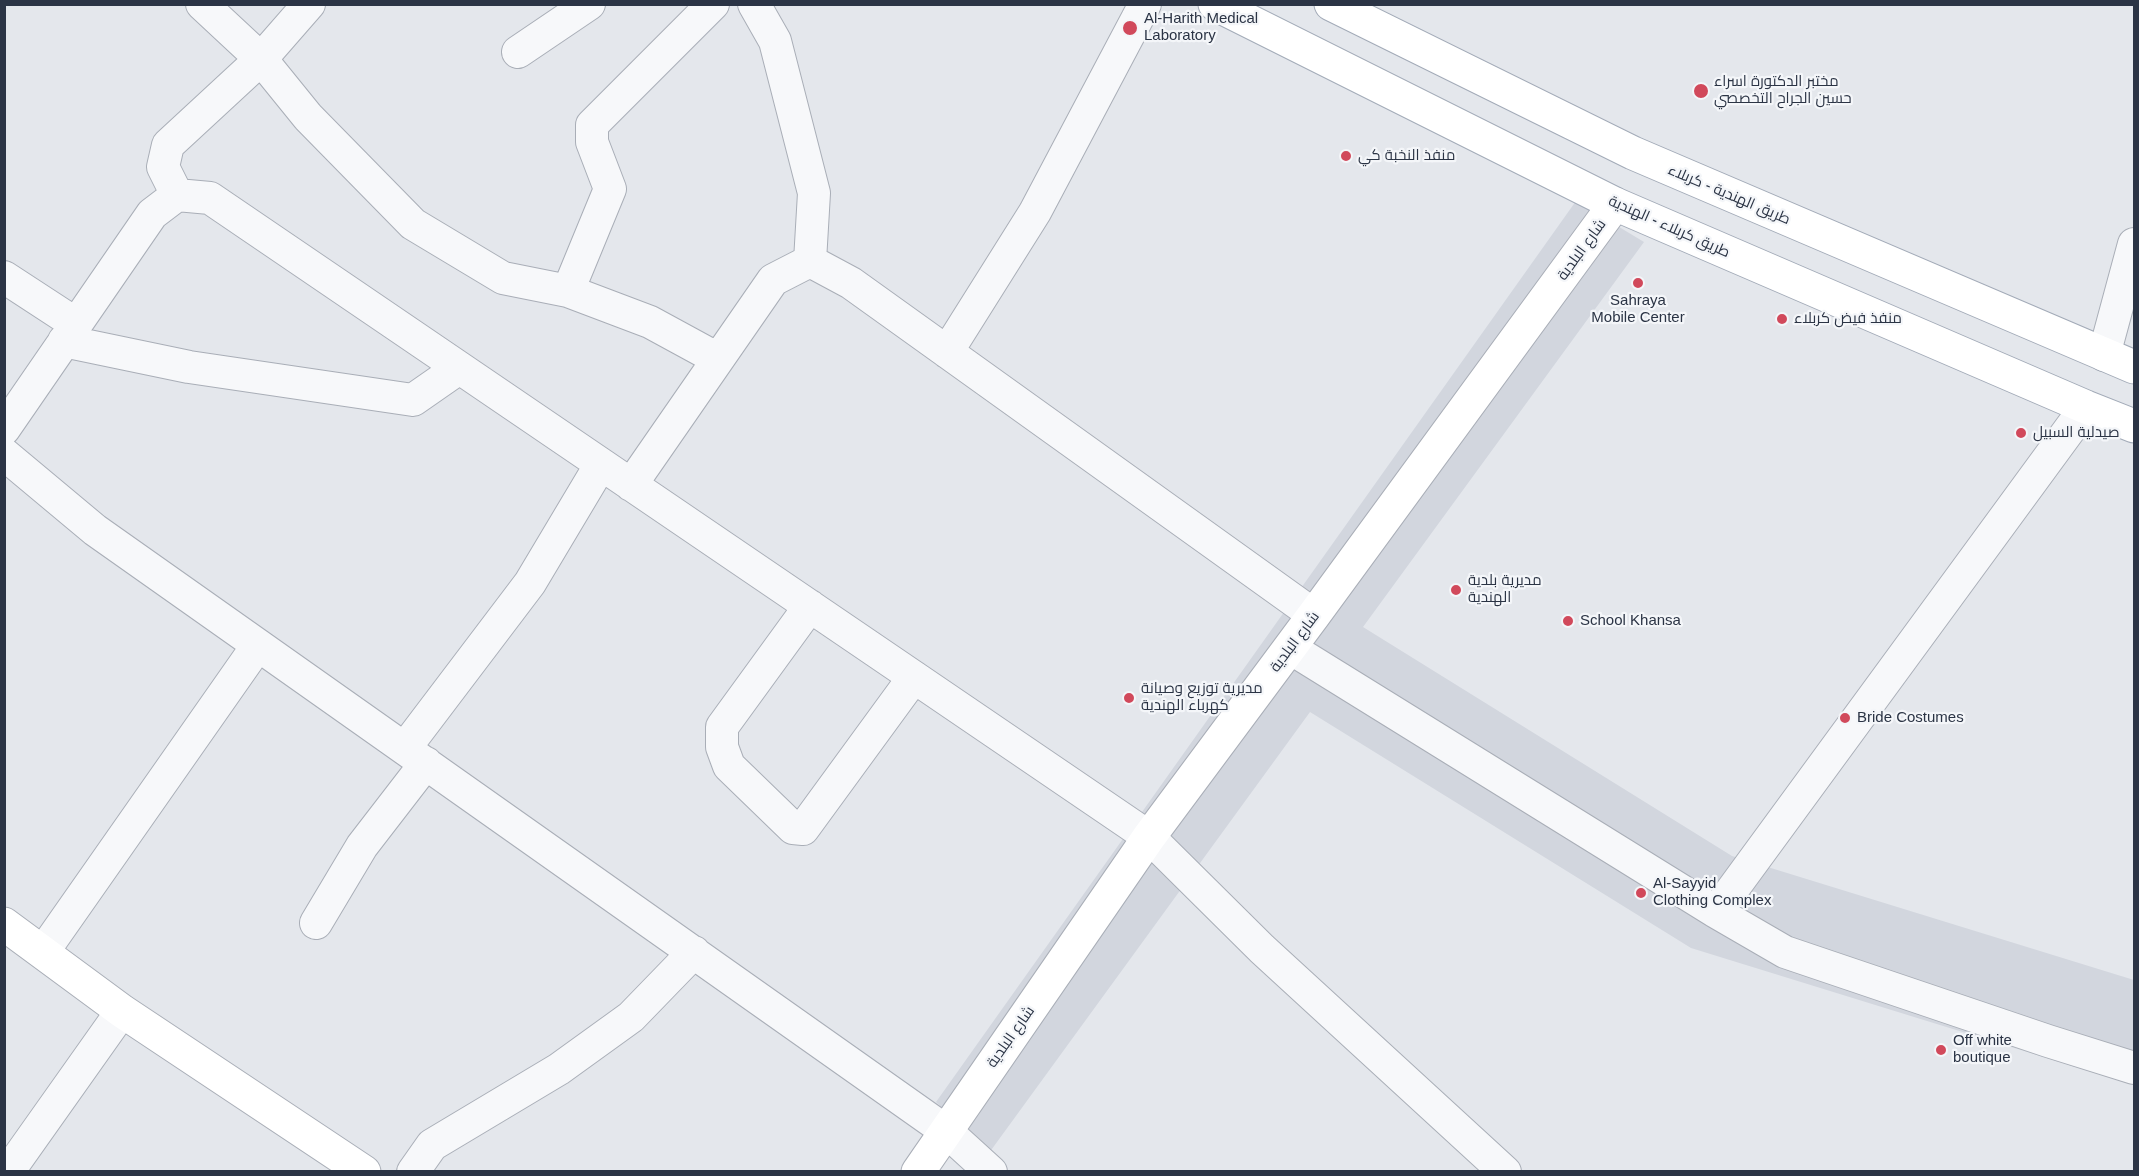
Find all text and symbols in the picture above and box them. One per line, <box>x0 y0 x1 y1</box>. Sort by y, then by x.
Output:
place label: Al-Harith Medical Laboratory <box>1144 10 1258 45</box>
marker: Al-Harith Medical Laboratory <box>1121 19 1139 37</box>
place label: مختبر الدكتورة اسراء حسين الجراح التخصصي <box>1714 73 1852 108</box>
marker: مختبر الدكتورة اسراء حسين الجراح التخصصي <box>1692 82 1710 100</box>
place label: منفذ النخبة كي <box>1358 147 1455 165</box>
marker: منفذ النخبة كي <box>1339 149 1353 163</box>
street label: طريق الهندية - كربلاء <box>1665 161 1793 229</box>
street label: طريق كربلاء - الهندية <box>1605 192 1733 262</box>
street label: شارع البلدية <box>1554 216 1610 284</box>
marker: Sahraya Mobile Center <box>1631 276 1645 290</box>
place label: Sahraya Mobile Center <box>1591 292 1685 327</box>
place label: منفذ فيض كربلاء <box>1794 310 1902 328</box>
marker: منفذ فيض كربلاء <box>1775 312 1789 326</box>
place label: صيدلية السبيل <box>2033 424 2119 442</box>
marker: صيدلية السبيل <box>2014 426 2028 440</box>
place label: مديرية بلدية الهندية <box>1468 572 1542 607</box>
marker: مديرية بلدية الهندية <box>1449 583 1463 597</box>
street label: شارع البلدية <box>1266 608 1324 676</box>
place label: School Khansa <box>1580 612 1681 630</box>
marker: School Khansa <box>1561 614 1575 628</box>
place label: مديرية توزيع وصيانة كهرباء الهندية <box>1141 680 1263 715</box>
marker: مديرية توزيع وصيانة كهرباء الهندية <box>1122 691 1136 705</box>
place label: Bride Costumes <box>1857 709 1964 727</box>
marker: Bride Costumes <box>1838 711 1852 725</box>
place label: Al-Sayyid Clothing Complex <box>1653 875 1771 910</box>
marker: Al-Sayyid Clothing Complex <box>1634 886 1648 900</box>
street label: شارع البلدية <box>983 1003 1039 1071</box>
place label: Off white boutique <box>1953 1032 2012 1067</box>
marker: Off white boutique <box>1934 1043 1948 1057</box>

